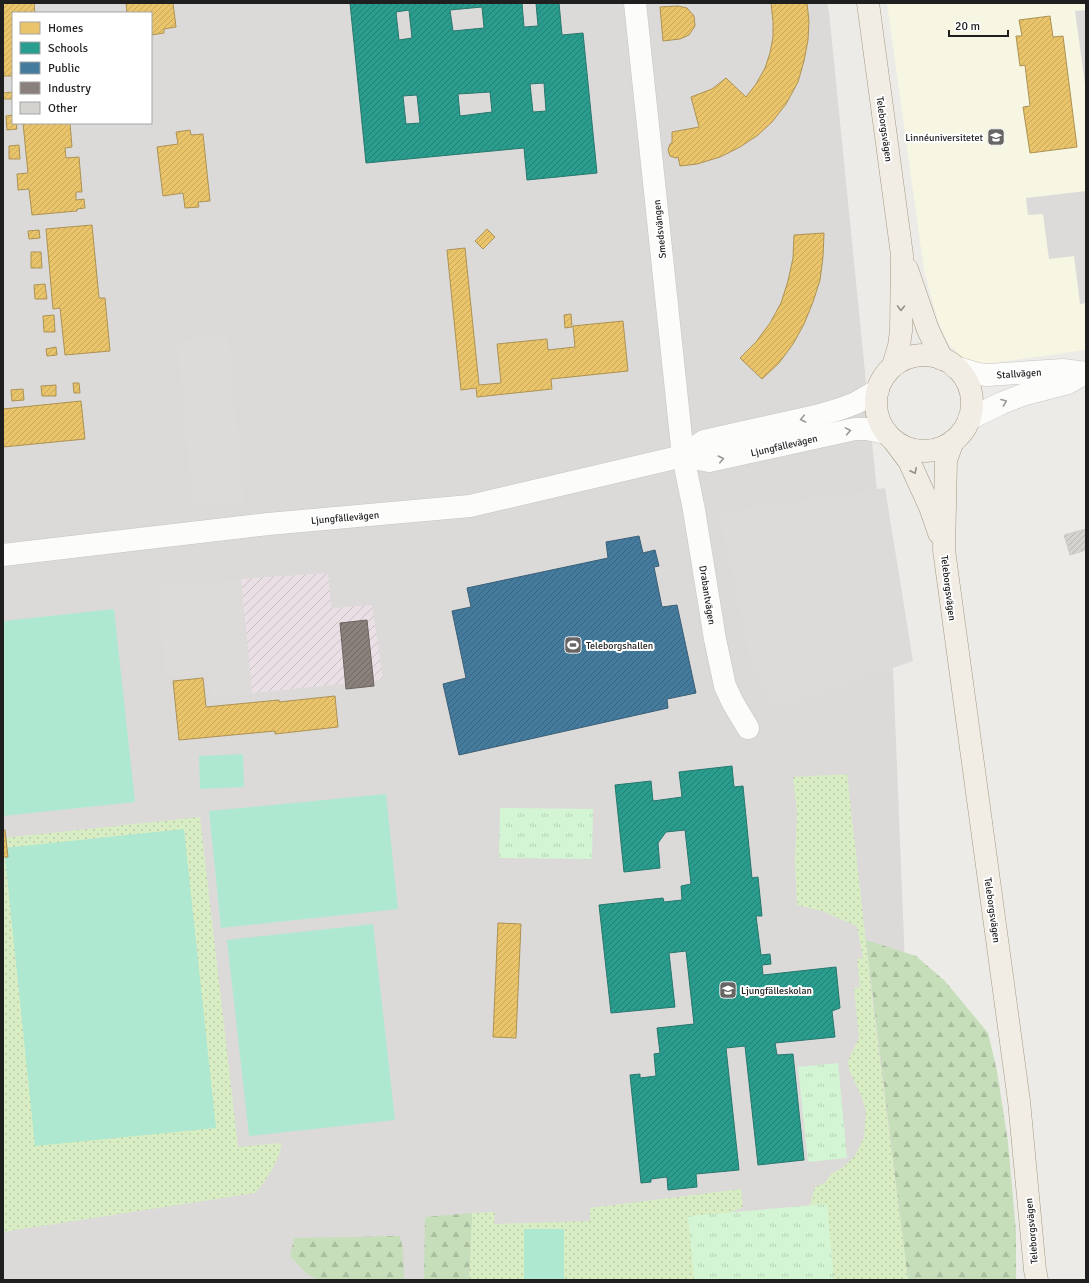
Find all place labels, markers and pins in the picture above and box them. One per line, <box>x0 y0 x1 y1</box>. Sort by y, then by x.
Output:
school or university icon: Linnéuniversitetet <box>986 127 1006 147</box>
place label: Linnéuniversitetet <box>905 132 983 144</box>
sports icon: Teleborgshallen <box>563 635 583 655</box>
place label: Teleborgshallen <box>586 640 653 652</box>
school or university icon: Ljungfälleskolan <box>718 980 738 1000</box>
place label: Ljungfälleskolan <box>741 985 812 997</box>

